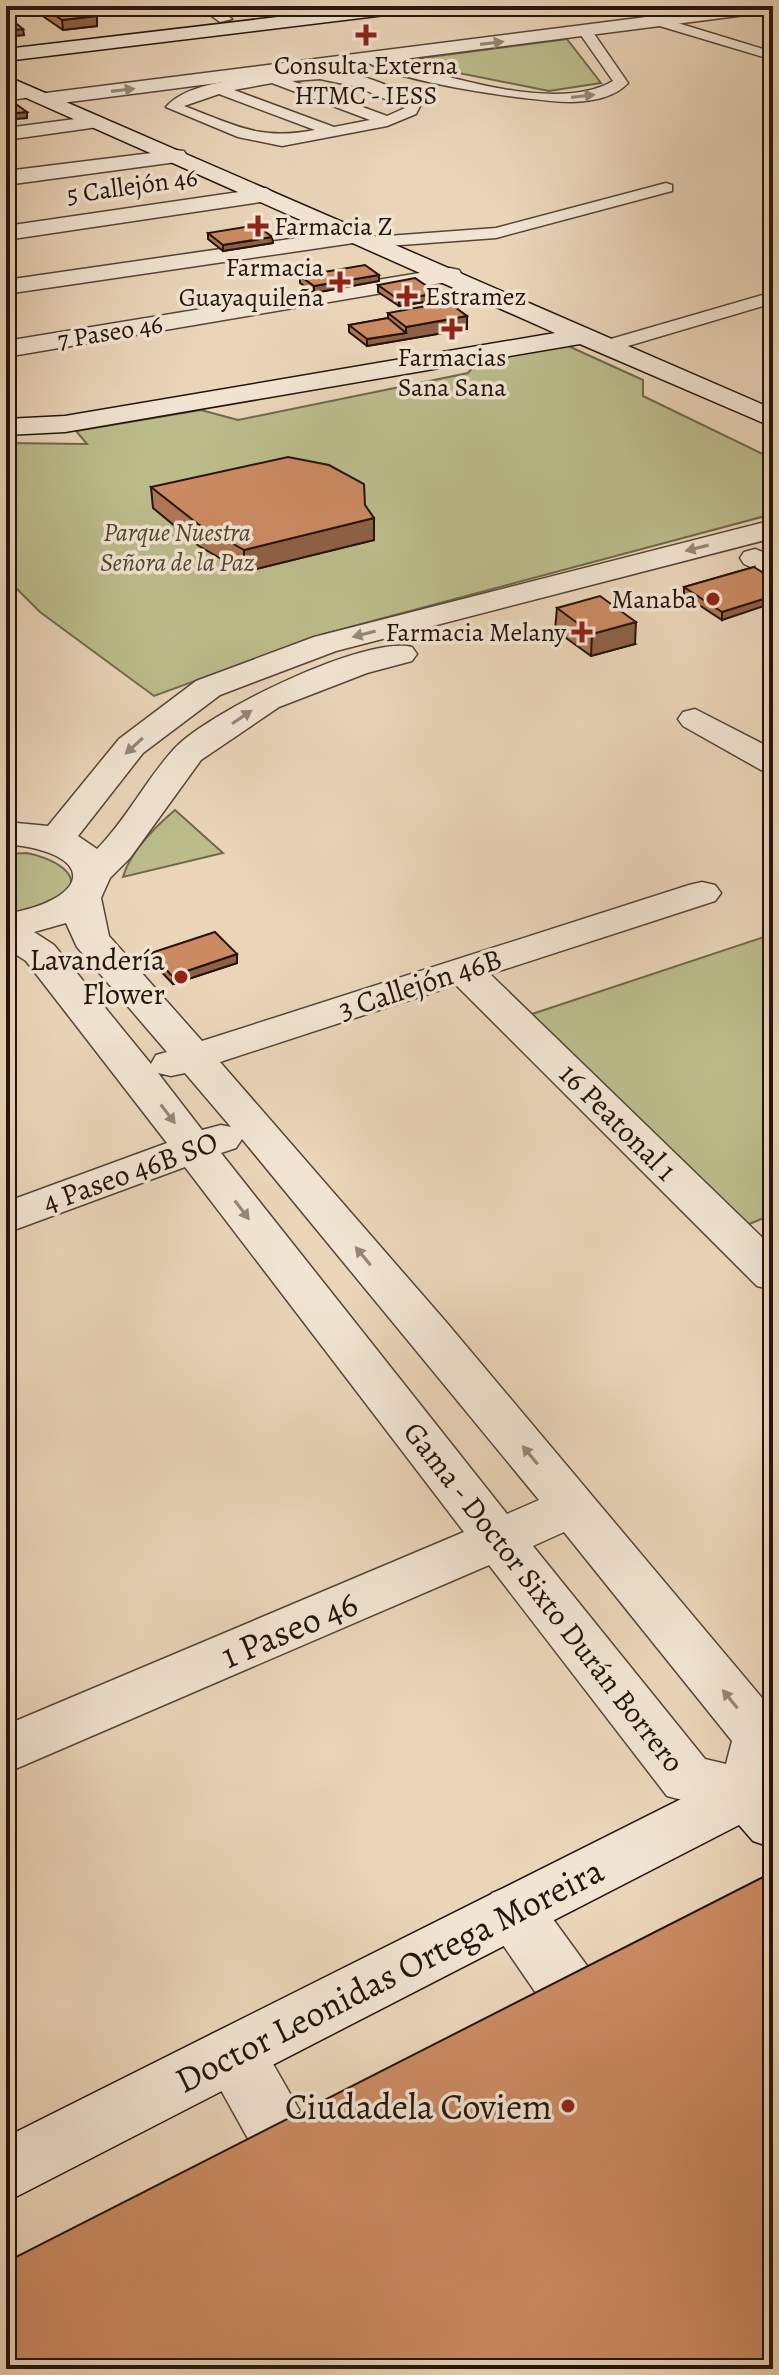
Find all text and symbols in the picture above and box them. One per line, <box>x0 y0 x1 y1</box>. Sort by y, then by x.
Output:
marker: Consulta Externa HTMC - IESS <box>355 24 377 46</box>
one-way arrow <box>480 36 505 49</box>
place label: Consulta Externa HTMC - IESS <box>274 48 458 113</box>
one-way arrow <box>111 83 136 96</box>
one-way arrow <box>571 89 596 102</box>
street label: 5 Callejón 46 <box>64 160 200 212</box>
place label: Farmacia Z <box>274 209 392 244</box>
marker: Farmacia Z <box>249 217 267 235</box>
place label: Farmacia Guayaquileña <box>179 250 324 315</box>
marker: Farmacia Guayaquileña <box>331 273 349 291</box>
place label: Estramez <box>425 279 526 314</box>
marker: Estramez <box>396 285 418 307</box>
street label: 7 Paseo 46 <box>55 306 165 358</box>
marker: Farmacias Sana Sana <box>443 320 461 338</box>
place label: Farmacias Sana Sana <box>398 340 506 405</box>
park label: Parque Nuestra Señora de la Paz <box>100 515 255 580</box>
one-way arrow <box>685 543 710 555</box>
place label: Manaba <box>611 582 697 617</box>
marker: Manaba <box>704 590 722 608</box>
place label: Farmacia Melany <box>385 615 566 650</box>
marker: Farmacia Melany <box>573 623 591 641</box>
one-way arrow <box>352 628 377 640</box>
one-way arrow <box>232 709 253 724</box>
one-way arrow <box>124 736 143 754</box>
street label: 3 Callejón 46B <box>333 939 507 1029</box>
place label: Lavandería Flower <box>30 940 165 1014</box>
marker: Lavandería Flower <box>172 968 190 986</box>
street label: 16 Peatonal 1 <box>550 1054 686 1190</box>
one-way arrow <box>160 1103 176 1124</box>
street label: 4 Paseo 46B SO <box>37 1122 223 1222</box>
one-way arrow <box>233 1200 249 1220</box>
one-way arrow <box>355 1246 372 1266</box>
street label: Gama - Doctor Sixto Durán Borrero <box>394 1413 694 1781</box>
one-way arrow <box>522 1445 539 1465</box>
street label: 1 Paseo 46 <box>213 1578 365 1680</box>
one-way arrow <box>722 1690 739 1710</box>
street label: Doctor Leonidas Ortega Moreira <box>166 1845 612 2105</box>
place label: Ciudadela Coviem <box>285 2082 552 2131</box>
marker: Ciudadela Coviem <box>559 2097 577 2115</box>

